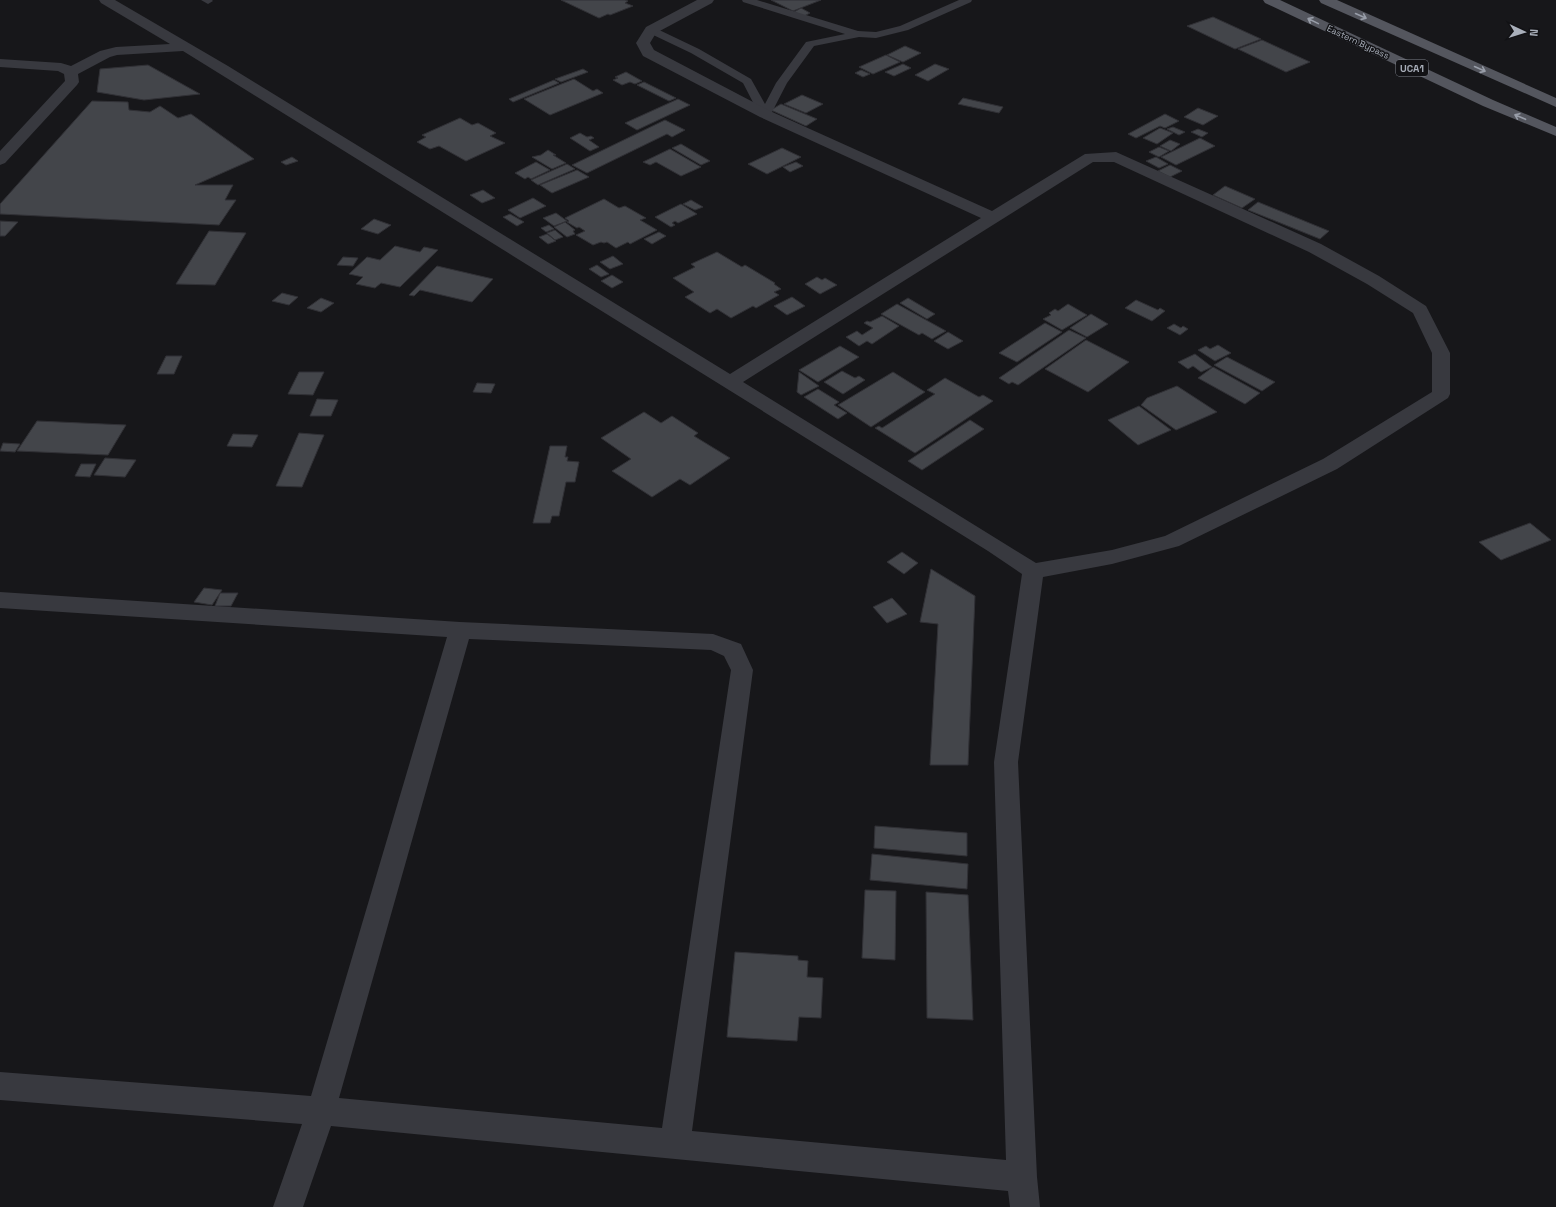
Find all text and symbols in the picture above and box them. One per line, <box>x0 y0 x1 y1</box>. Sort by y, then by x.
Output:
north arrow <box>1504 12 1544 52</box>
one-way arrow <box>1355 13 1367 20</box>
one-way arrow <box>1307 17 1319 24</box>
street label: Eastern Bypass <box>1325 22 1391 62</box>
text: N <box>1527 29 1541 37</box>
road number: UCA1 <box>1396 60 1428 76</box>
one-way arrow <box>1473 66 1485 73</box>
one-way arrow <box>1515 112 1527 120</box>

